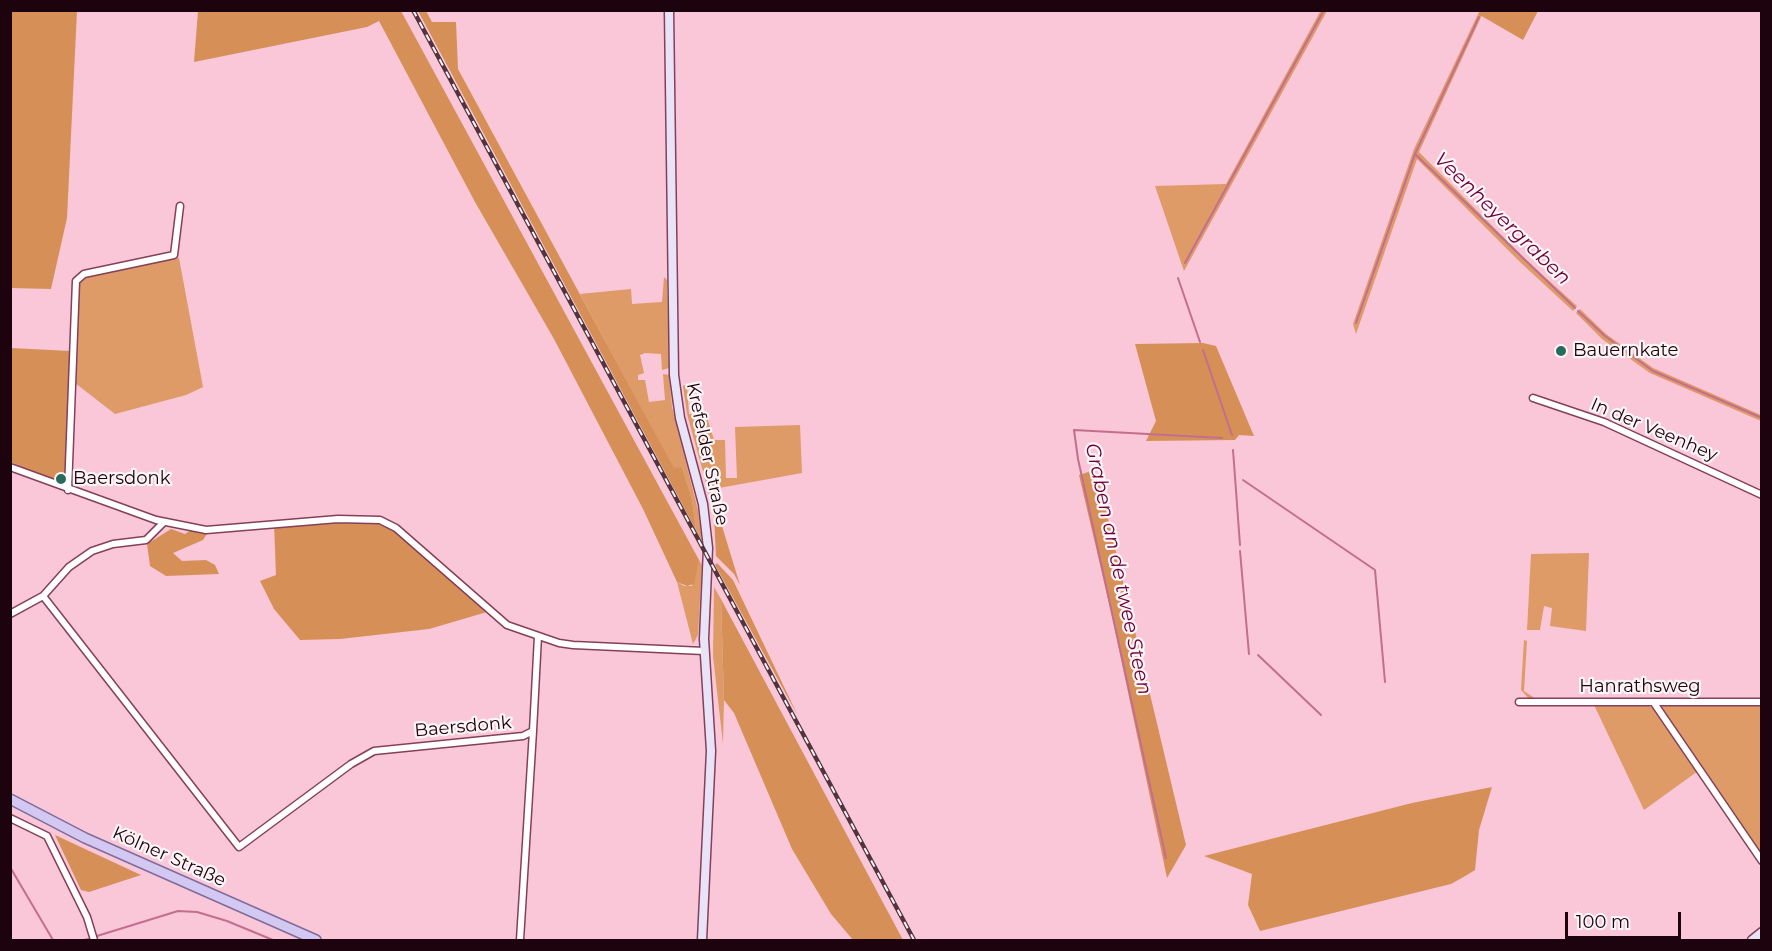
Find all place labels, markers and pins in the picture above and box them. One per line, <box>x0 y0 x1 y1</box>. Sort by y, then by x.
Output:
place label: Bauernkate <box>1573 340 1678 362</box>
marker: Bauernkate <box>1554 344 1568 358</box>
place label: Baersdonk <box>73 468 170 490</box>
marker: Baersdonk <box>54 472 68 486</box>

